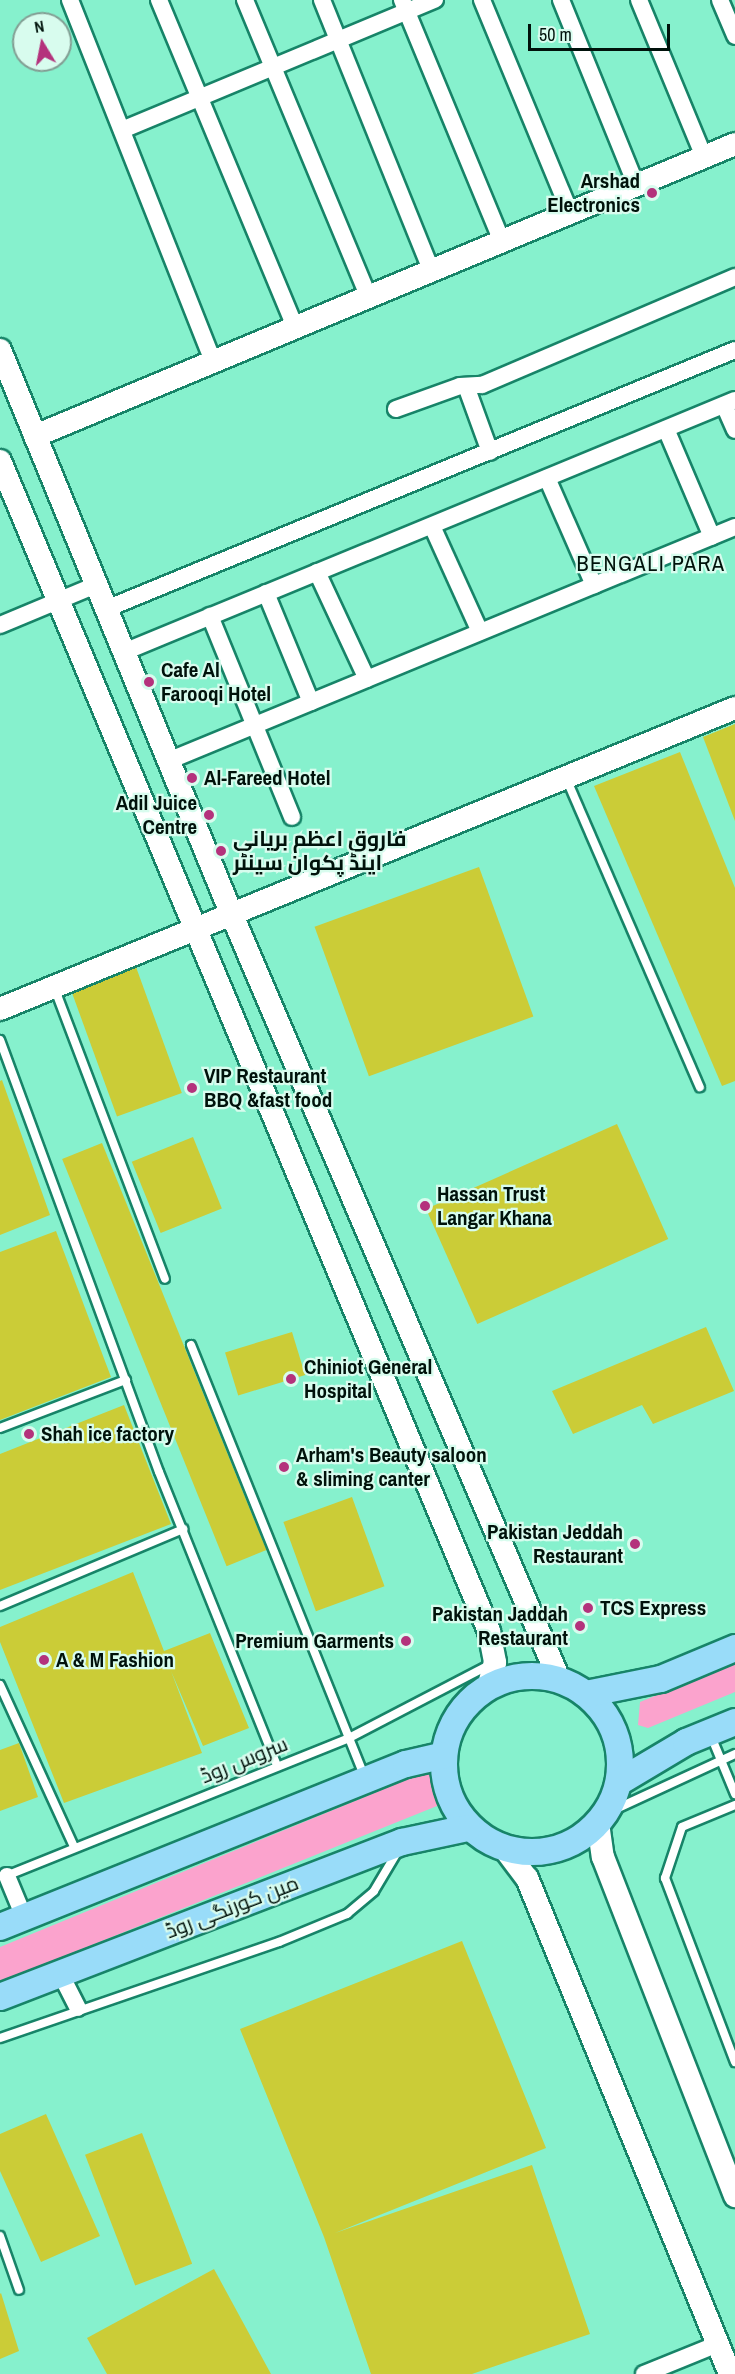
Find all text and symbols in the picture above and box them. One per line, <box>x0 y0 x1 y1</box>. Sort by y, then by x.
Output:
north arrow <box>12 12 72 72</box>
scale bar <box>531 12 674 50</box>
text: N <box>33 15 46 38</box>
text: 50 m <box>539 22 572 47</box>
place label: Arshad Electronics <box>547 168 640 218</box>
marker: Arshad Electronics <box>645 186 659 200</box>
district label: BENGALI PARA <box>576 551 726 577</box>
place label: Cafe Al Farooqi Hotel <box>161 657 271 707</box>
marker: Cafe Al Farooqi Hotel <box>142 675 156 689</box>
place label: Al-Fareed Hotel <box>204 765 330 791</box>
marker: Al-Fareed Hotel <box>185 771 199 785</box>
place label: Adil Juice Centre <box>116 790 197 840</box>
marker: Adil Juice Centre <box>202 808 216 822</box>
place label: فاروق اعظم بریانی اینڈ پکوان سینٹر <box>233 826 406 876</box>
marker: فاروق اعظم بریانی اینڈ پکوان سینٹر <box>214 844 228 858</box>
place label: VIP Restaurant BBQ &fast food <box>204 1063 332 1113</box>
marker: VIP Restaurant BBQ &fast food <box>185 1081 199 1095</box>
place label: Hassan Trust Langar Khana <box>437 1181 552 1231</box>
marker: Hassan Trust Langar Khana <box>418 1199 432 1213</box>
place label: Chiniot General Hospital <box>304 1354 432 1404</box>
marker: Chiniot General Hospital <box>282 1370 300 1388</box>
place label: Shah ice factory <box>41 1421 174 1447</box>
marker: Shah ice factory <box>22 1427 36 1441</box>
place label: Arham's Beauty saloon & sliming canter <box>296 1442 487 1492</box>
marker: Arham's Beauty saloon & sliming canter <box>277 1460 291 1474</box>
place label: Pakistan Jeddah Restaurant <box>487 1519 623 1569</box>
marker: Pakistan Jeddah Restaurant <box>628 1537 642 1551</box>
place label: TCS Express <box>600 1595 706 1621</box>
place label: Pakistan Jaddah Restaurant <box>432 1601 568 1651</box>
marker: TCS Express <box>581 1601 595 1615</box>
marker: Pakistan Jaddah Restaurant <box>573 1619 587 1633</box>
place label: Premium Garments <box>235 1628 394 1654</box>
marker: Premium Garments <box>399 1634 413 1648</box>
place label: A & M Fashion <box>56 1647 175 1673</box>
marker: A & M Fashion <box>37 1653 51 1667</box>
street label: سروس روڈ <box>197 1731 291 1789</box>
street label: مین کورنگی روڈ <box>162 1870 302 1944</box>

